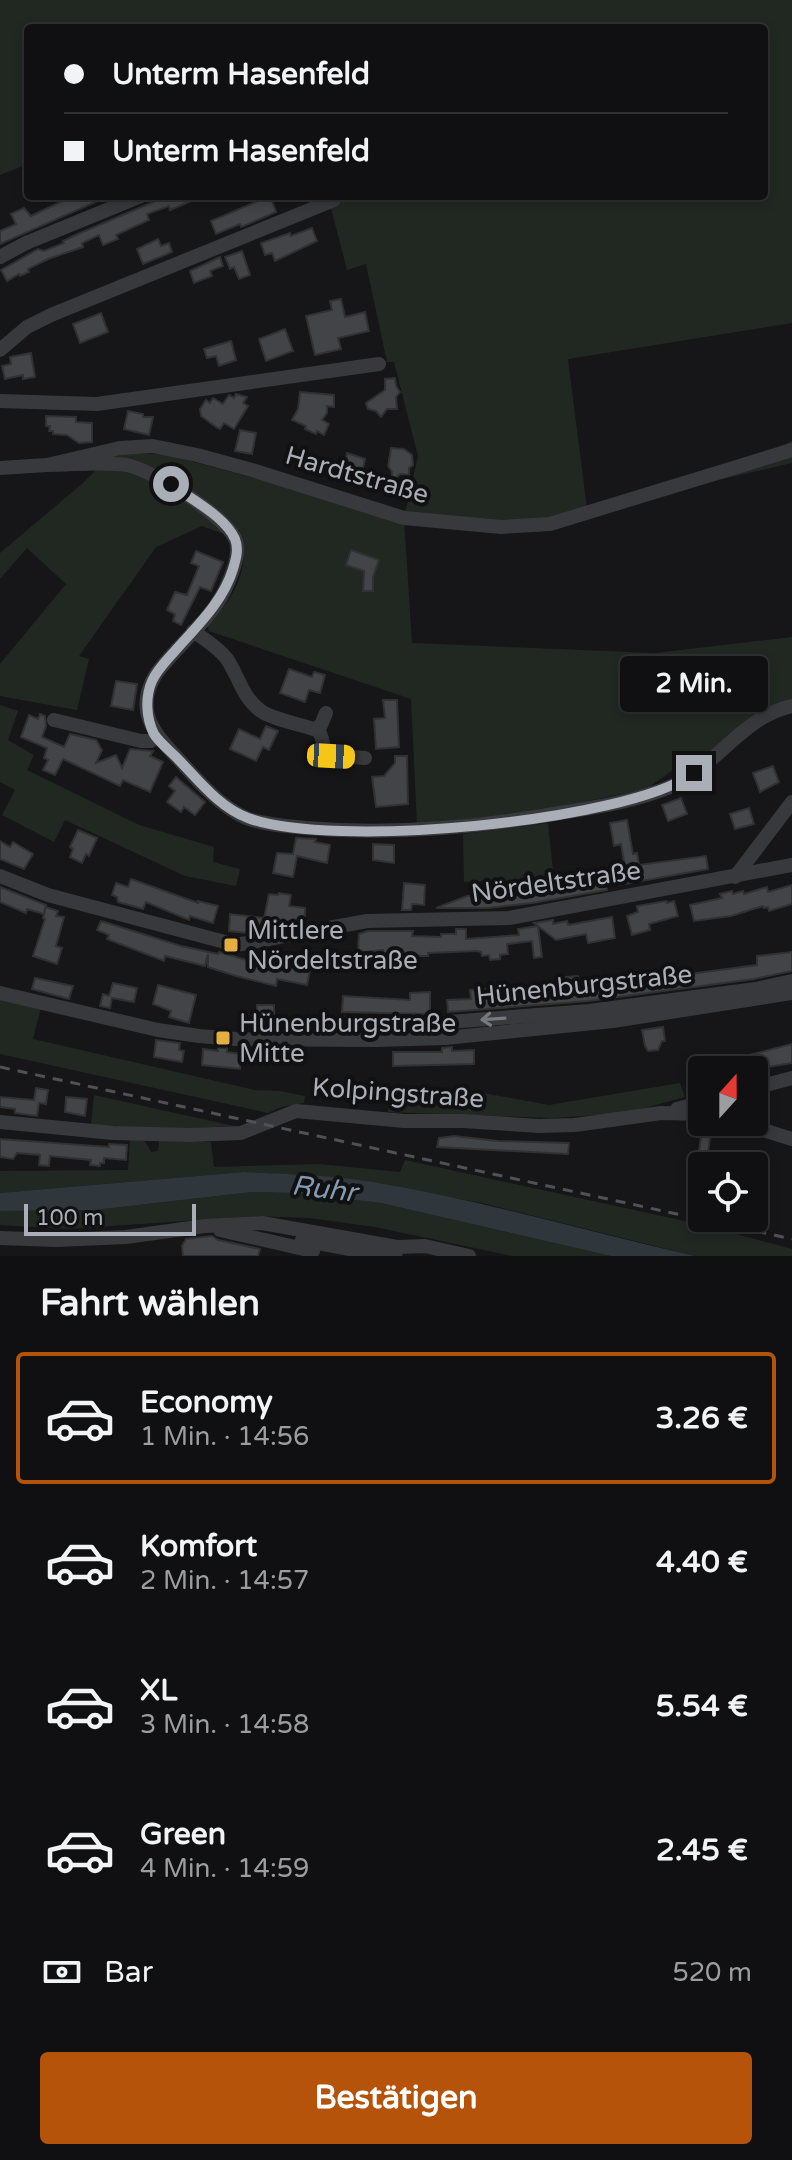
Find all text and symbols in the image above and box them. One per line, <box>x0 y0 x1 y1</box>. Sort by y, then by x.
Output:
text: Unterm Hasenfeld <box>112 56 370 93</box>
text: Unterm Hasenfeld <box>112 133 370 170</box>
street label: Hardtstraße <box>282 440 432 510</box>
route start <box>153 466 189 502</box>
callout: 2 Min. <box>620 657 768 713</box>
text: 2 Min. <box>655 668 733 699</box>
car <box>306 743 356 769</box>
route end <box>676 755 712 791</box>
street label: Nördeltstraße <box>469 855 643 909</box>
place label: Mittlere Nördeltstraße <box>247 915 418 976</box>
marker: Mittlere Nördeltstraße <box>222 936 240 954</box>
street label: Hünenburgstraße <box>474 958 694 1012</box>
place label: Hünenburgstraße Mitte <box>239 1008 456 1069</box>
one-way arrow <box>480 1012 507 1027</box>
marker: Hünenburgstraße Mitte <box>214 1029 232 1047</box>
north arrow <box>688 1056 768 1136</box>
map controls <box>688 1056 768 1232</box>
street label: Kolpingstraße <box>311 1072 485 1114</box>
button: locate <box>688 1152 768 1232</box>
water label: Ruhr <box>290 1168 361 1210</box>
scale bar <box>24 1200 196 1236</box>
text: 100 m <box>36 1205 103 1231</box>
text: Fahrt wählen <box>40 1282 260 1325</box>
icon: car <box>44 1382 116 1454</box>
text: Economy <box>140 1384 273 1421</box>
text: 3.26 € <box>655 1400 748 1437</box>
text: 1 Min. · 14:56 <box>140 1421 309 1452</box>
icon: car <box>44 1526 116 1598</box>
text: Komfort <box>140 1528 257 1565</box>
text: 4.40 € <box>656 1544 748 1581</box>
text: 2 Min. · 14:57 <box>140 1565 309 1596</box>
icon: car <box>44 1670 116 1742</box>
text: XL <box>140 1672 177 1709</box>
text: 5.54 € <box>656 1688 748 1725</box>
text: 3 Min. · 14:58 <box>140 1709 309 1740</box>
icon: car <box>44 1814 116 1886</box>
text: Green <box>140 1816 226 1853</box>
text: 2.45 € <box>656 1832 748 1869</box>
text: 4 Min. · 14:59 <box>140 1853 309 1884</box>
icon: cash <box>40 1950 84 1994</box>
text: Bar <box>104 1954 153 1991</box>
text: 520 m <box>672 1957 752 1988</box>
button: Bestätigen <box>40 2052 752 2144</box>

